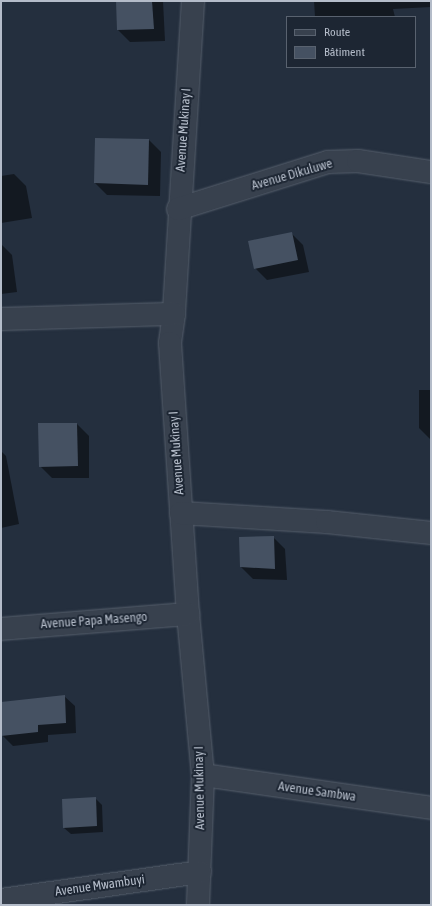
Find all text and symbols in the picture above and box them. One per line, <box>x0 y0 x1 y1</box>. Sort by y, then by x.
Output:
legend <box>286 16 416 68</box>
text: Route <box>324 25 350 39</box>
text: Bâtiment <box>324 45 365 59</box>
street label: Avenue Mukinay I <box>173 88 195 172</box>
street label: Avenue Dikuluwe <box>250 156 334 194</box>
street label: Avenue Mukinay I <box>166 411 188 495</box>
street label: Avenue Papa Masengo <box>40 609 148 633</box>
street label: Avenue Mukinay I <box>191 746 209 830</box>
street label: Avenue Sambwa <box>277 779 357 805</box>
street label: Avenue Mwambuyi <box>54 872 146 900</box>

